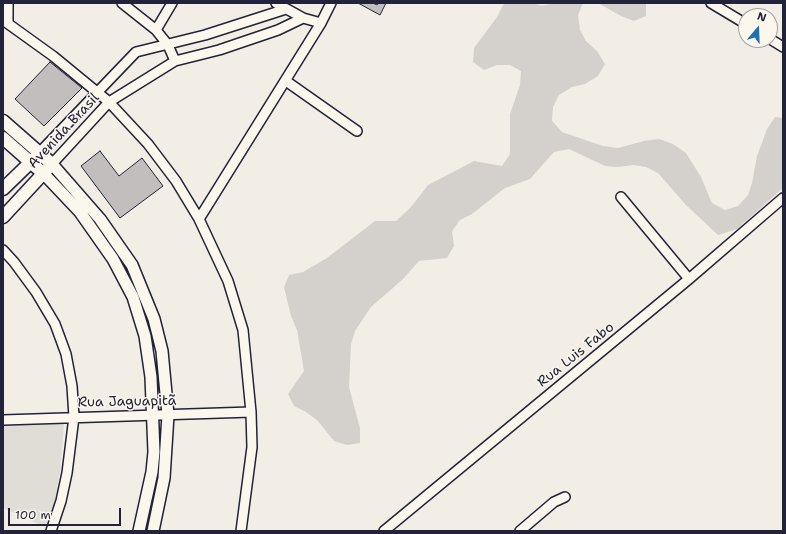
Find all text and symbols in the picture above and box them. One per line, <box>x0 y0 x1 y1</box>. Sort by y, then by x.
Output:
north arrow <box>738 8 778 48</box>
text: N <box>755 9 768 26</box>
street label: Avenida Brasil <box>25 90 103 172</box>
street label: Rua Luis Fabo <box>534 319 618 391</box>
street label: Rua Jaguapitã <box>77 393 177 411</box>
scale bar <box>10 500 123 526</box>
text: 100 m <box>15 507 51 523</box>

